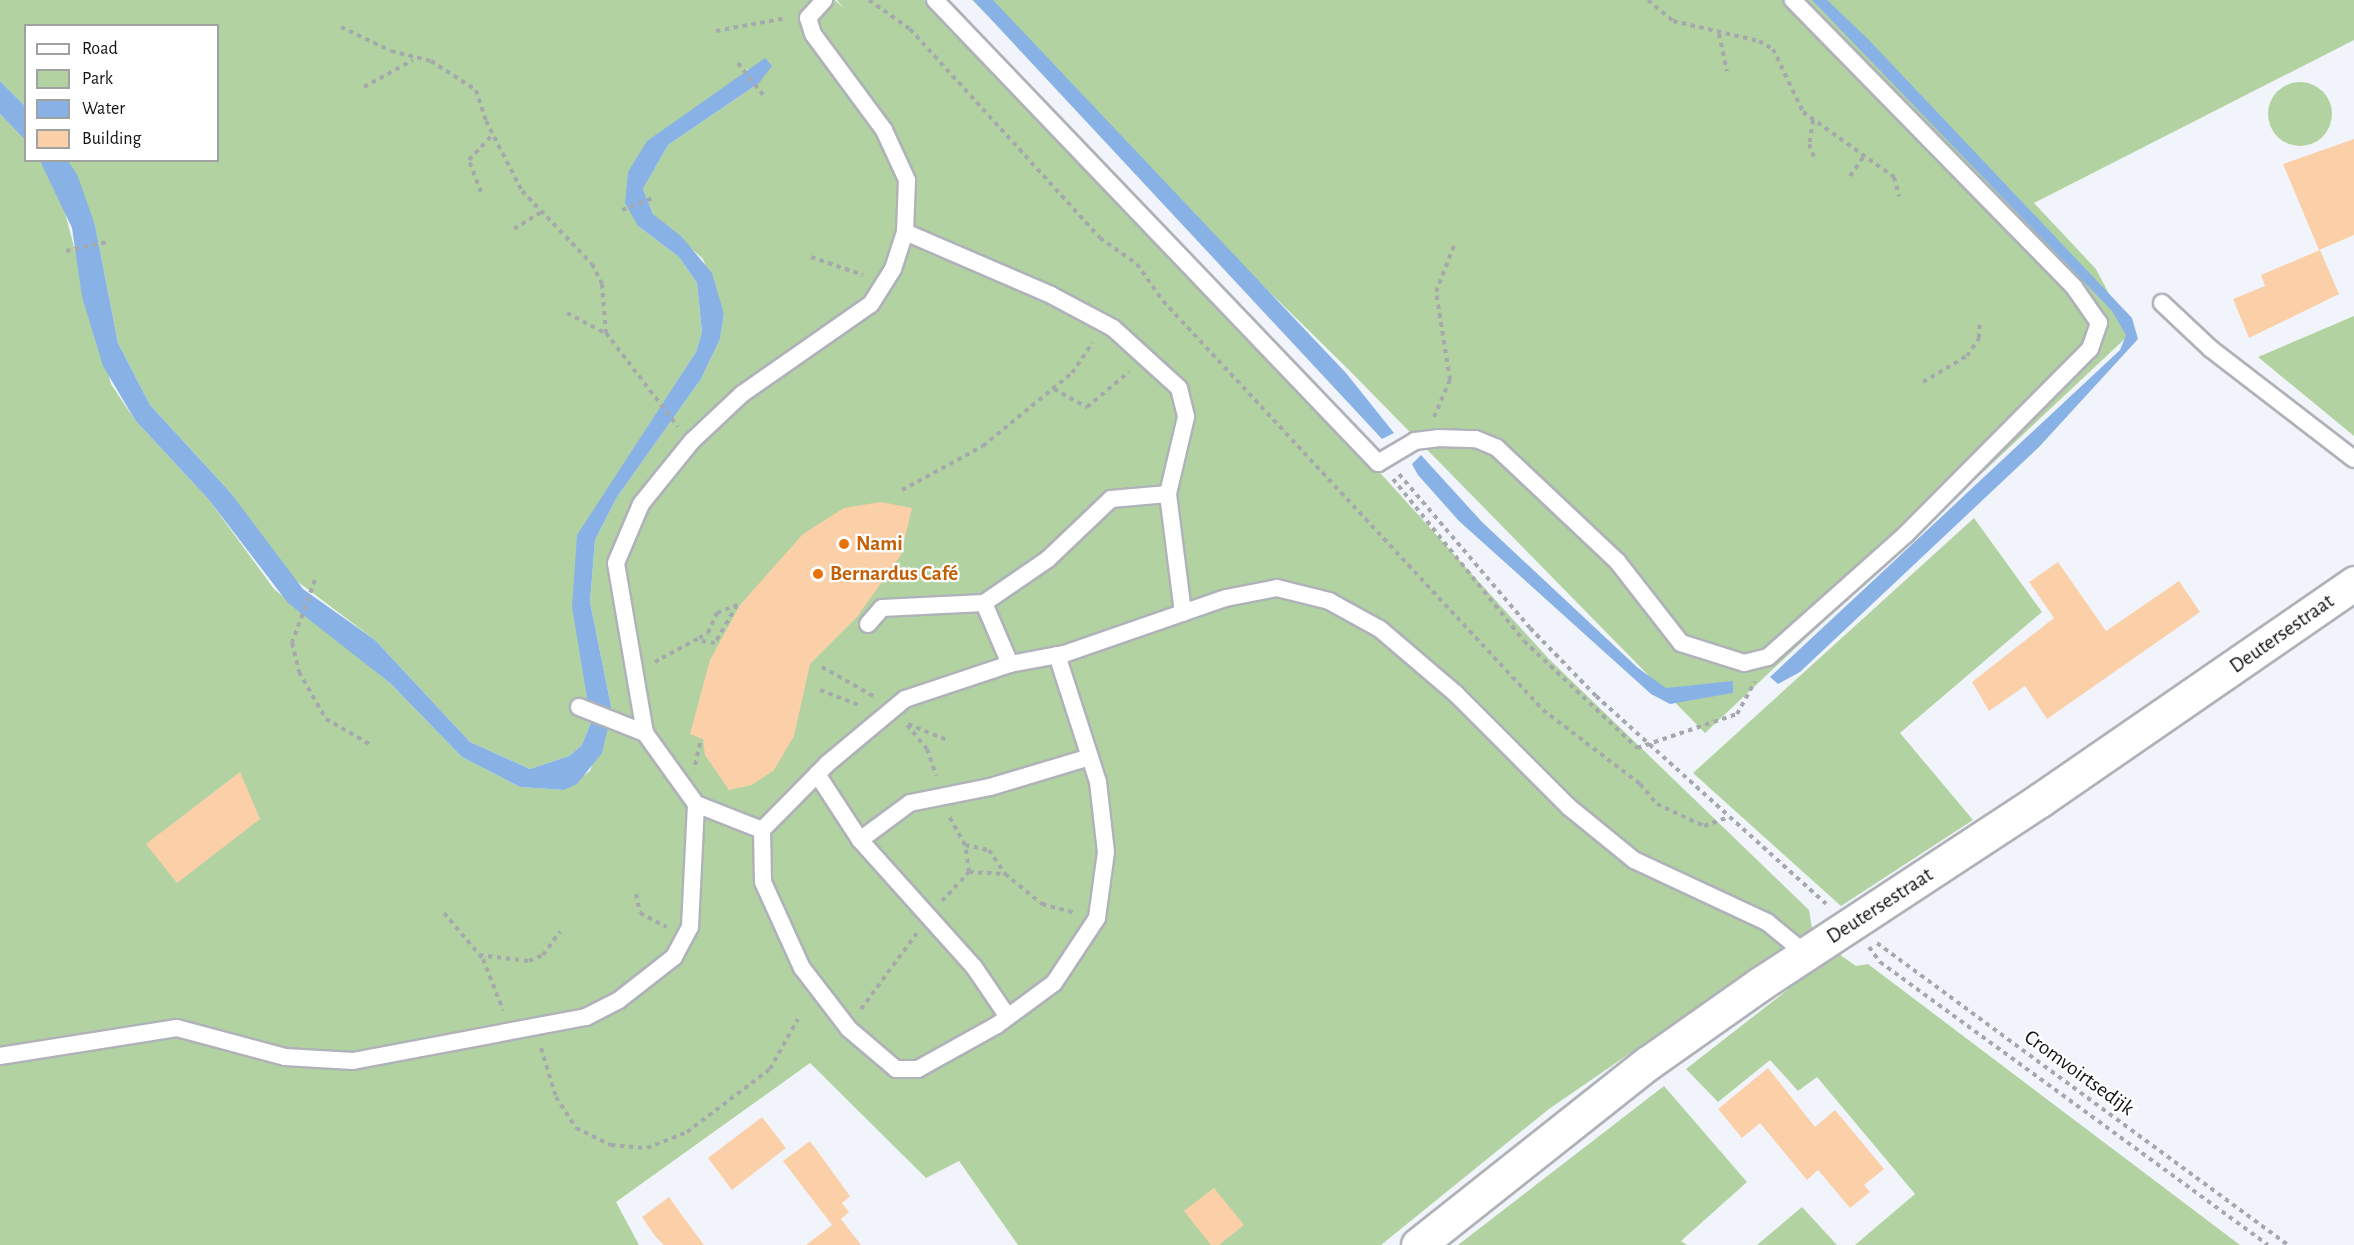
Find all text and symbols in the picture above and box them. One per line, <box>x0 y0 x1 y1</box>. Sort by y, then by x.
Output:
legend <box>24 24 219 162</box>
text: Road <box>82 40 118 58</box>
text: Park <box>82 70 113 88</box>
text: Water <box>82 100 125 118</box>
text: Building <box>82 130 141 148</box>
place label: Nami <box>856 531 903 557</box>
marker: Nami <box>837 537 851 551</box>
place label: Bernardus Café <box>830 561 958 587</box>
marker: Bernardus Café <box>811 567 825 581</box>
street label: Deutersestraat <box>2225 589 2339 679</box>
street label: Deutersestraat <box>1822 862 1938 950</box>
street label: Cromvoirtsedijk <box>2019 1025 2139 1121</box>

